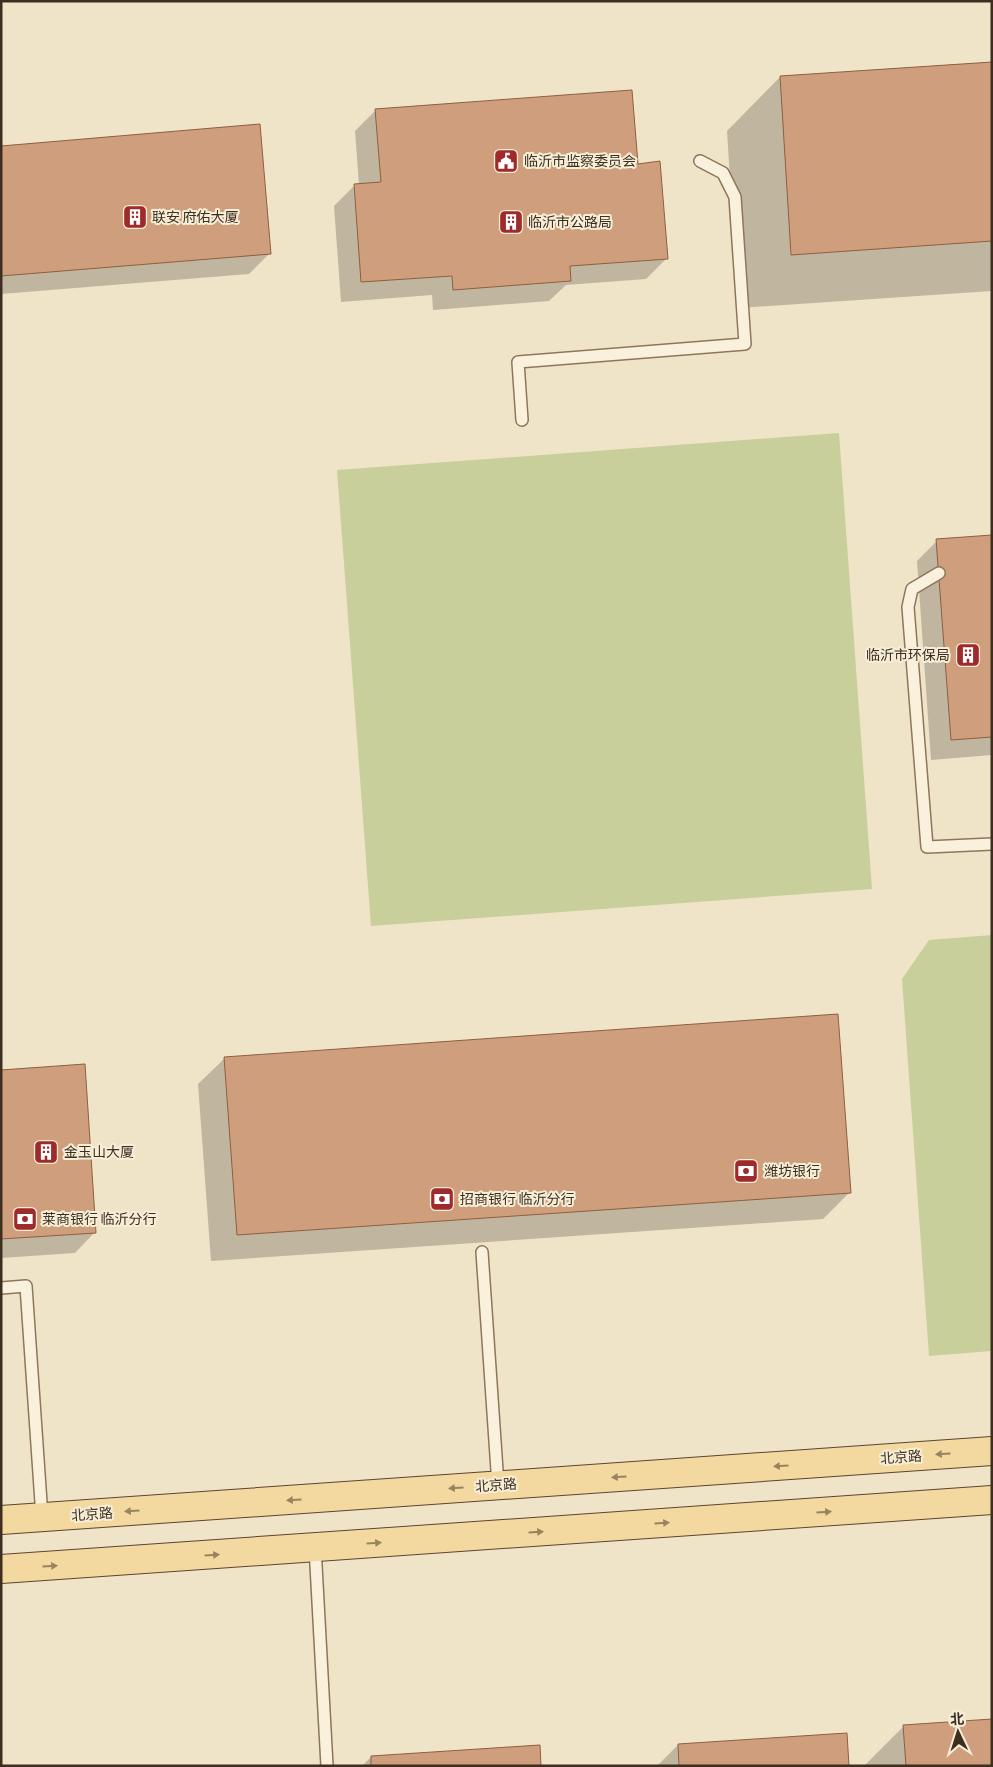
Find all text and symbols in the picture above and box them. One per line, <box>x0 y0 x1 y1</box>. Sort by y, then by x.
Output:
public building icon: 临沂市监察委员会 <box>493 148 519 174</box>
place label: 临沂市监察委员会 <box>524 153 636 169</box>
building icon: 联安 府佑大厦 <box>122 204 148 230</box>
place label: 联安 府佑大厦 <box>152 209 239 225</box>
building icon: 临沂市公路局 <box>498 209 524 235</box>
place label: 临沂市公路局 <box>528 214 612 230</box>
building icon: 临沂市环保局 <box>955 642 981 668</box>
place label: 临沂市环保局 <box>866 647 950 663</box>
building icon: 金玉山大厦 <box>33 1139 59 1165</box>
place label: 金玉山大厦 <box>64 1144 134 1160</box>
bank icon: 潍坊银行 <box>733 1158 759 1184</box>
place label: 潍坊银行 <box>764 1163 820 1179</box>
bank icon: 招商银行 临沂分行 <box>429 1186 455 1212</box>
place label: 招商银行 临沂分行 <box>460 1191 575 1207</box>
bank icon: 莱商银行 临沂分行 <box>12 1206 38 1232</box>
place label: 莱商银行 临沂分行 <box>42 1211 157 1227</box>
street label: 北京路 <box>879 1448 923 1466</box>
one-way arrow <box>935 1451 951 1459</box>
one-way arrow <box>773 1462 789 1470</box>
one-way arrow <box>611 1473 627 1481</box>
street label: 北京路 <box>474 1476 518 1494</box>
one-way arrow <box>448 1485 464 1493</box>
one-way arrow <box>286 1496 302 1504</box>
street label: 北京路 <box>70 1505 114 1523</box>
one-way arrow <box>124 1507 140 1515</box>
one-way arrow <box>816 1507 832 1515</box>
one-way arrow <box>654 1519 670 1527</box>
one-way arrow <box>528 1528 544 1536</box>
one-way arrow <box>366 1539 382 1547</box>
one-way arrow <box>204 1550 220 1558</box>
one-way arrow <box>42 1562 58 1570</box>
north arrow <box>933 1707 983 1757</box>
text: 北 <box>950 1711 965 1728</box>

